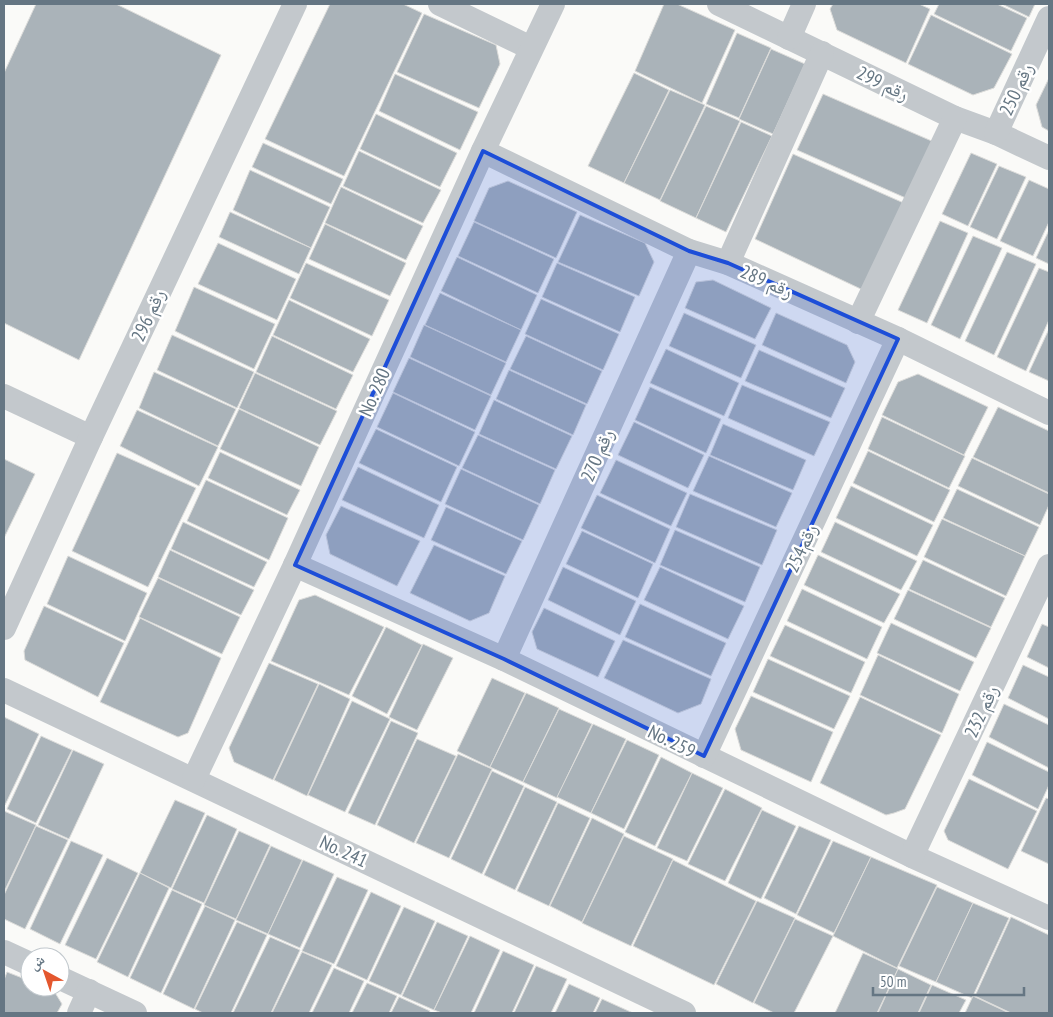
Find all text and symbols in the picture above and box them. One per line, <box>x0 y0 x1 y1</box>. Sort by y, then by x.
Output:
street label: رقم 250 <box>993 59 1039 119</box>
street label: رقم 299 <box>853 60 913 107</box>
street label: رقم 289 <box>737 259 797 304</box>
street label: رقم 296 <box>125 285 171 345</box>
street label: No. 280 <box>353 364 395 420</box>
street label: رقم 270 <box>575 425 620 485</box>
street label: رقم254 <box>779 520 824 577</box>
street label: رقم 232 <box>958 681 1004 741</box>
street label: No. 259 <box>644 719 700 763</box>
street label: No. 241 <box>316 830 372 872</box>
north arrow <box>20 947 70 997</box>
text: ش <box>25 950 48 974</box>
scale bar <box>873 964 1024 996</box>
text: 50 m <box>880 972 906 991</box>

